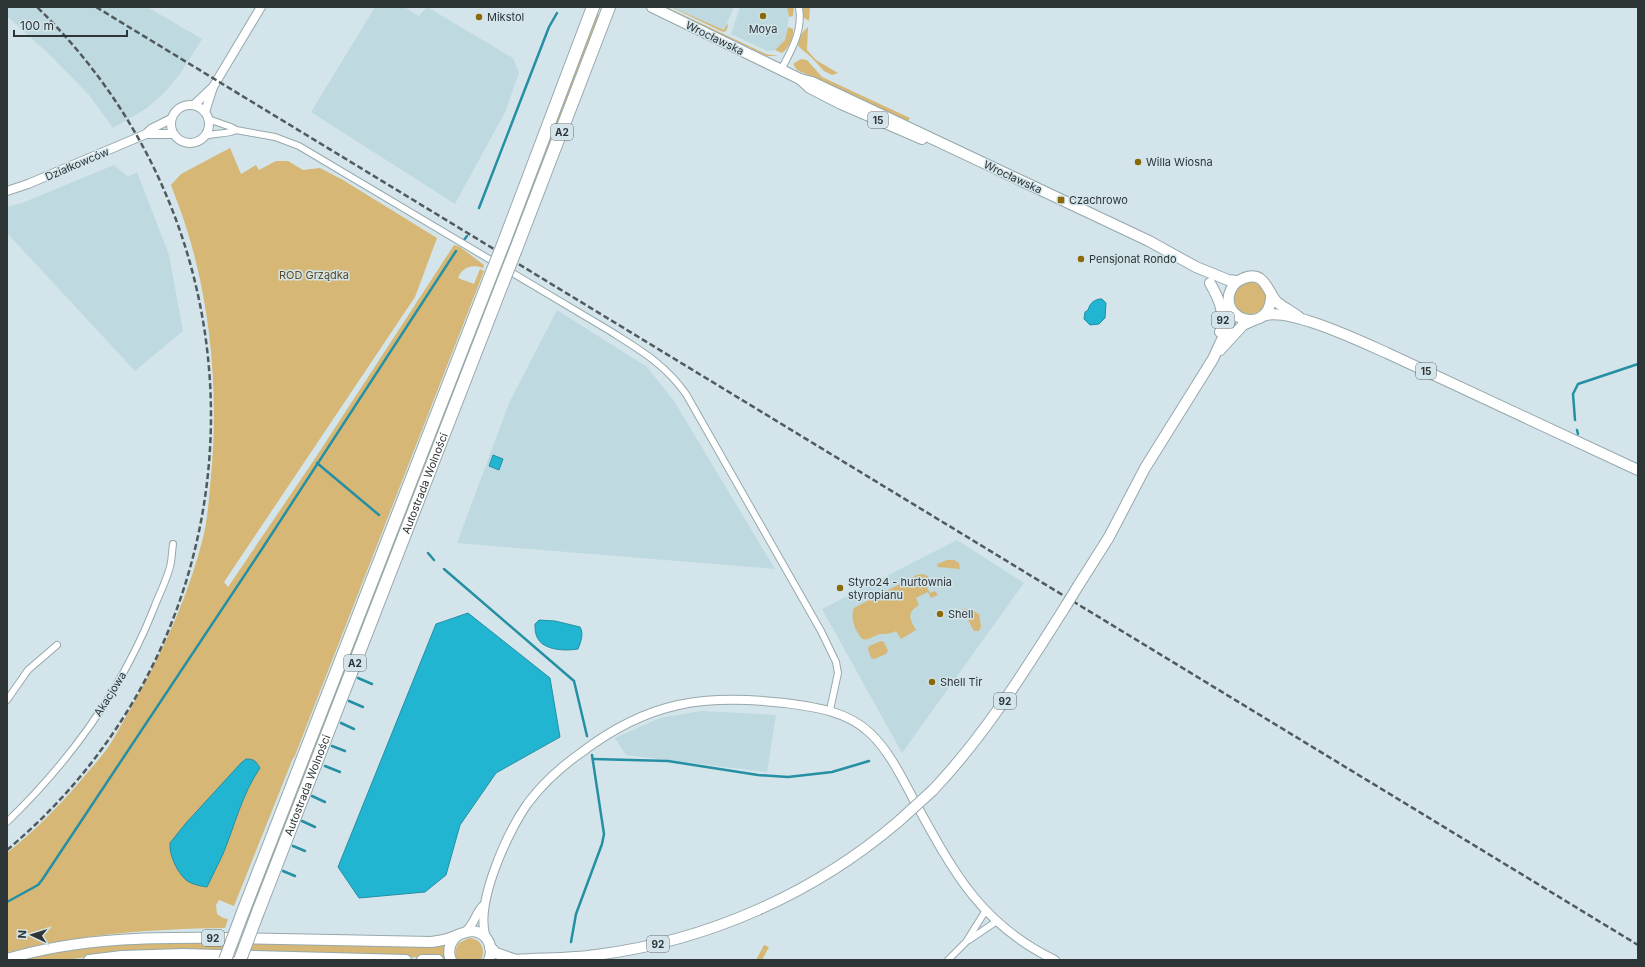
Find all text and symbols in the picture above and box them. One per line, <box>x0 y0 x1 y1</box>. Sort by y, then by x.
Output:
place label: Mikstol <box>487 10 524 24</box>
marker: Moya <box>758 11 768 21</box>
scale bar <box>14 12 127 38</box>
marker: Mikstol <box>474 12 484 22</box>
text: 100 m <box>20 18 54 33</box>
street label: Wrocławska <box>684 18 746 58</box>
place label: Moya <box>749 22 777 36</box>
road number: 15 <box>868 112 888 128</box>
road number: A2 <box>551 124 573 140</box>
street label: Działkowców <box>43 144 111 184</box>
place label: Willa Wiosna <box>1146 155 1213 169</box>
street label: Wrocławska <box>981 157 1045 197</box>
marker: Willa Wiosna <box>1133 157 1143 167</box>
place label: Czachrowo <box>1069 193 1128 207</box>
marker: Czachrowo <box>1056 195 1066 205</box>
place label: Pensjonat Rondo <box>1089 252 1177 266</box>
marker: Pensjonat Rondo <box>1076 254 1086 264</box>
park label: ROD Grządka <box>279 268 349 282</box>
road number: 92 <box>1212 312 1234 328</box>
road number: 15 <box>1416 363 1436 379</box>
street label: Autostrada Wolności <box>399 431 451 536</box>
place label: Styro24 - hurtownia styropianu <box>848 575 952 602</box>
marker: Styro24 - hurtownia styropianu <box>835 583 845 593</box>
place label: Shell <box>948 607 973 621</box>
marker: Shell <box>935 609 945 619</box>
road number: A2 <box>344 655 366 671</box>
street label: Akacjowa <box>91 669 129 719</box>
place label: Shell Tir <box>940 675 982 689</box>
marker: Shell Tir <box>927 677 937 687</box>
road number: 92 <box>994 693 1016 709</box>
street label: Autostrada Wolności <box>281 733 333 838</box>
north arrow <box>12 915 52 955</box>
text: N <box>15 930 29 939</box>
road number: 92 <box>202 930 224 946</box>
road number: 92 <box>647 936 669 952</box>

